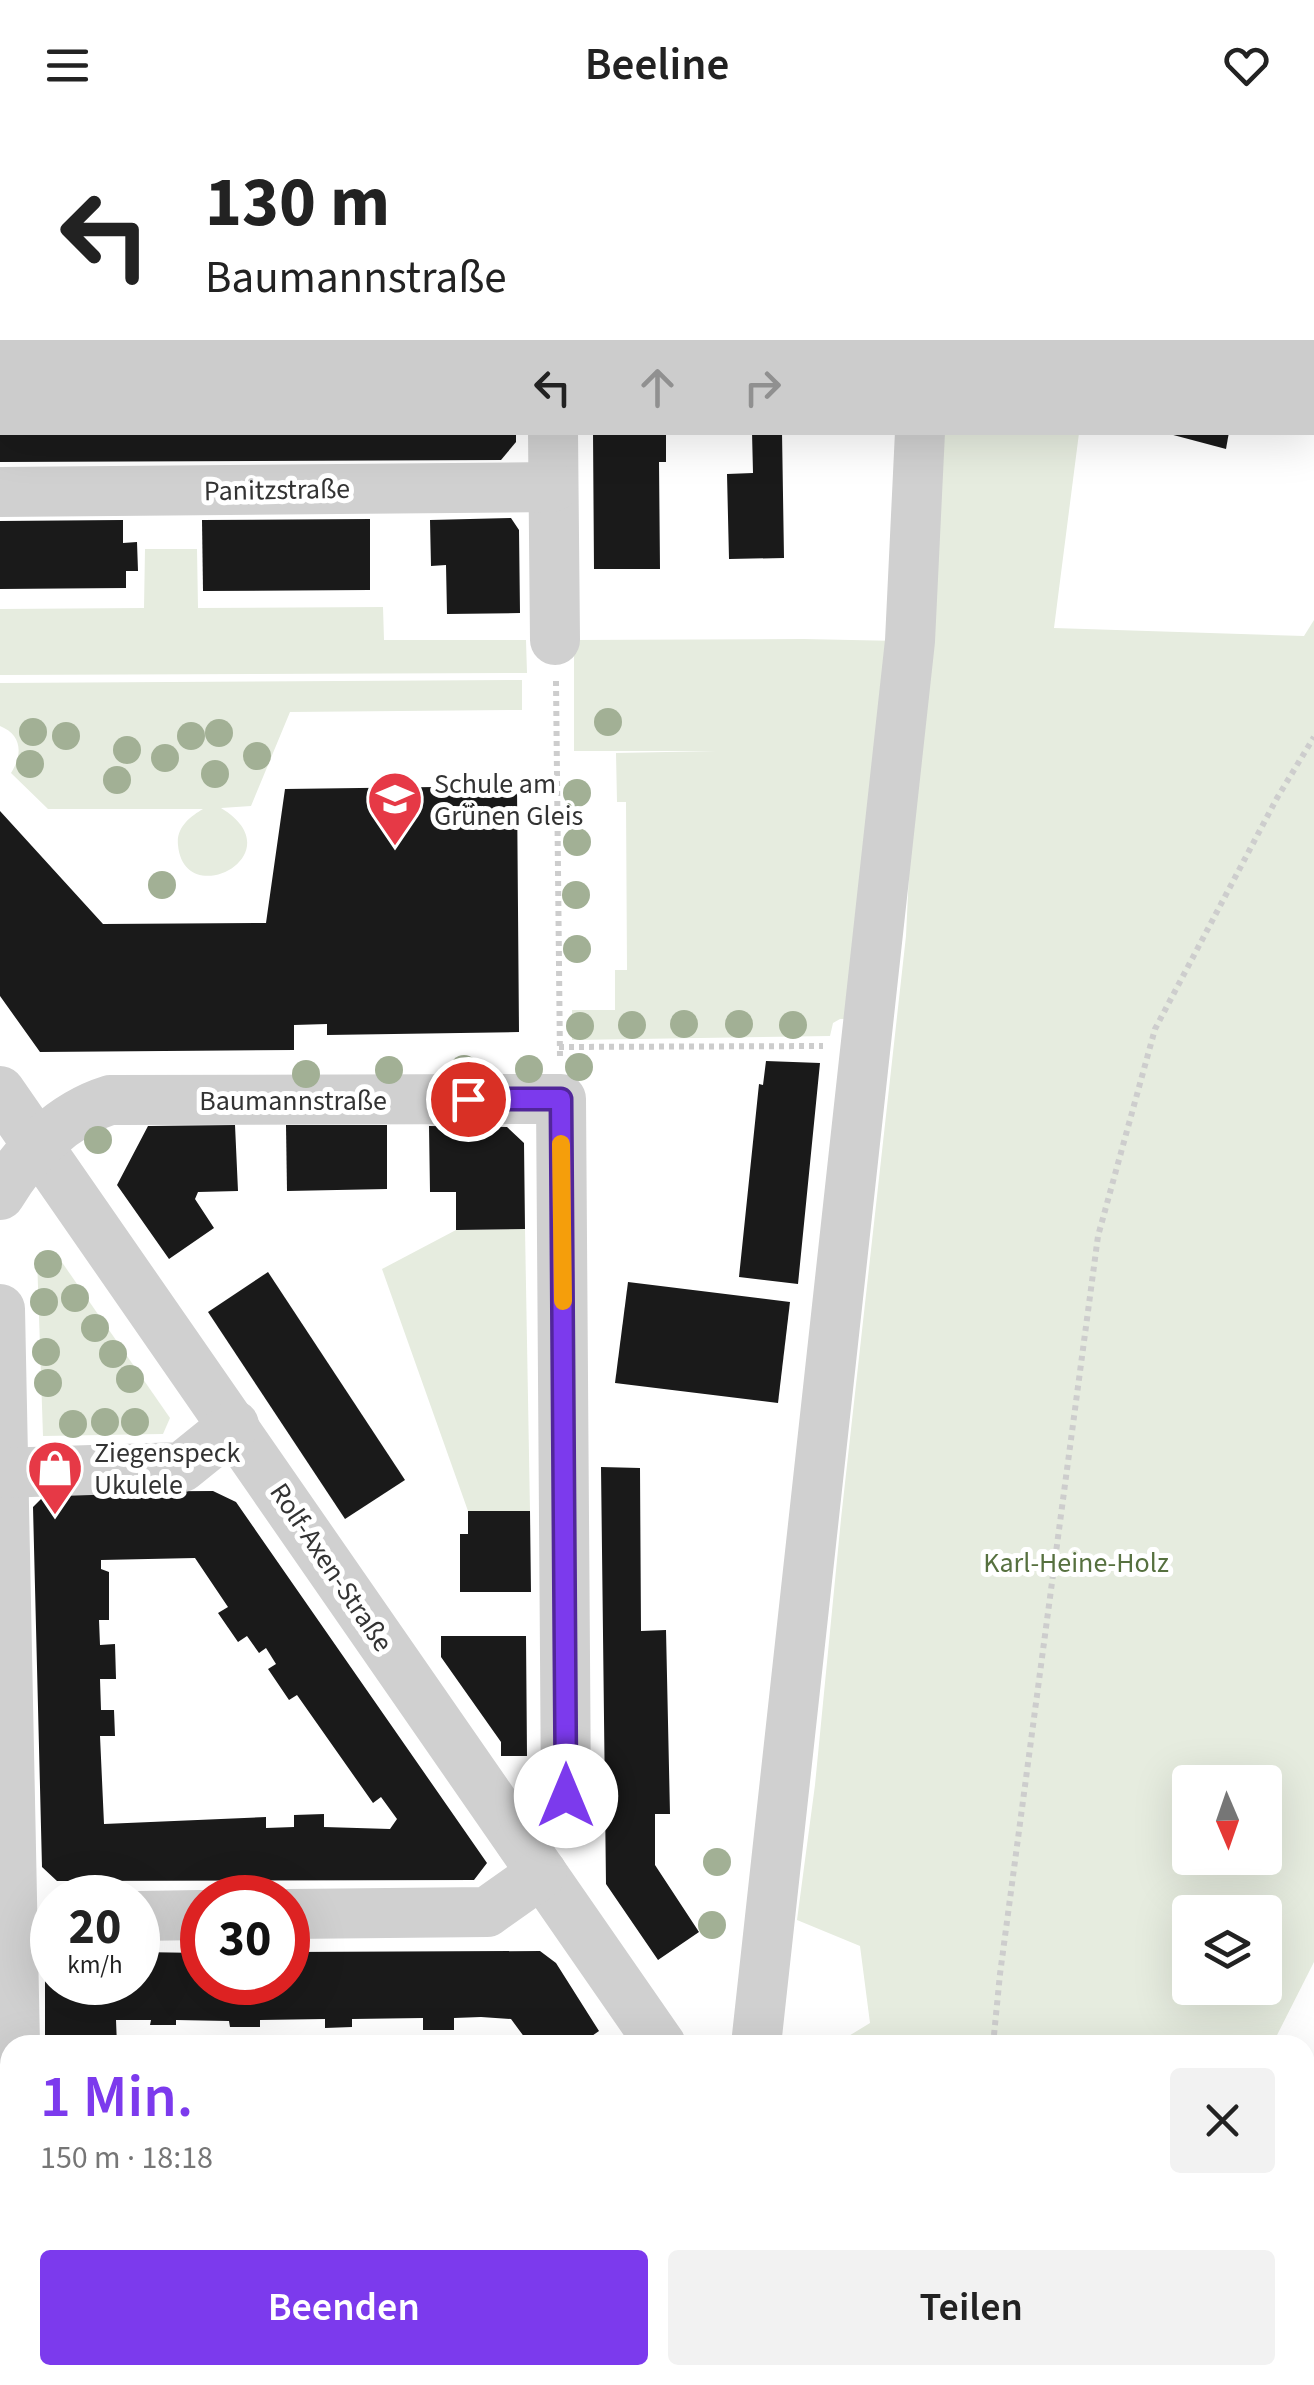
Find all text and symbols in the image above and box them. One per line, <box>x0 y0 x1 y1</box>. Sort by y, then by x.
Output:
text: Beeline <box>585 33 729 97</box>
icon: menu <box>40 38 95 93</box>
icon: heart <box>1219 38 1274 93</box>
text: 130 m <box>205 153 390 253</box>
icon: left <box>40 170 170 300</box>
text: Baumannstraße <box>205 246 506 310</box>
icon: left <box>525 360 580 415</box>
icon: ahead <box>630 360 685 415</box>
icon: right <box>735 360 790 415</box>
street label: Panitzstraße <box>204 469 350 511</box>
place label: Schule am Grünen Gleis <box>434 764 583 836</box>
school or university icon: Schule am Grünen Gleis <box>365 769 425 848</box>
pin <box>426 1057 511 1142</box>
icon: arrive <box>441 1072 496 1127</box>
street label: Baumannstraße <box>199 1081 387 1121</box>
place label: Ziegenspeck Ukulele <box>94 1433 240 1505</box>
shop icon: Ziegenspeck Ukulele <box>25 1438 85 1517</box>
street label: Rolf-Axen-Straße <box>260 1475 403 1660</box>
park label: Karl-Heine-Holz <box>983 1543 1169 1583</box>
position arrow <box>514 1744 618 1848</box>
north arrow <box>1172 1765 1282 1875</box>
map controls <box>1172 1765 1282 2005</box>
speed limit sign: 30 <box>180 1875 310 2005</box>
text: 20 <box>69 1892 121 1963</box>
button: layers <box>1172 1895 1282 2005</box>
text: km/h <box>67 1947 123 1983</box>
text: 1 Min. <box>40 2055 193 2140</box>
button: close <box>1170 2068 1275 2173</box>
text: 150 m · 18:18 <box>40 2135 213 2181</box>
button: Beenden <box>40 2250 648 2365</box>
button: Teilen <box>668 2250 1275 2365</box>

